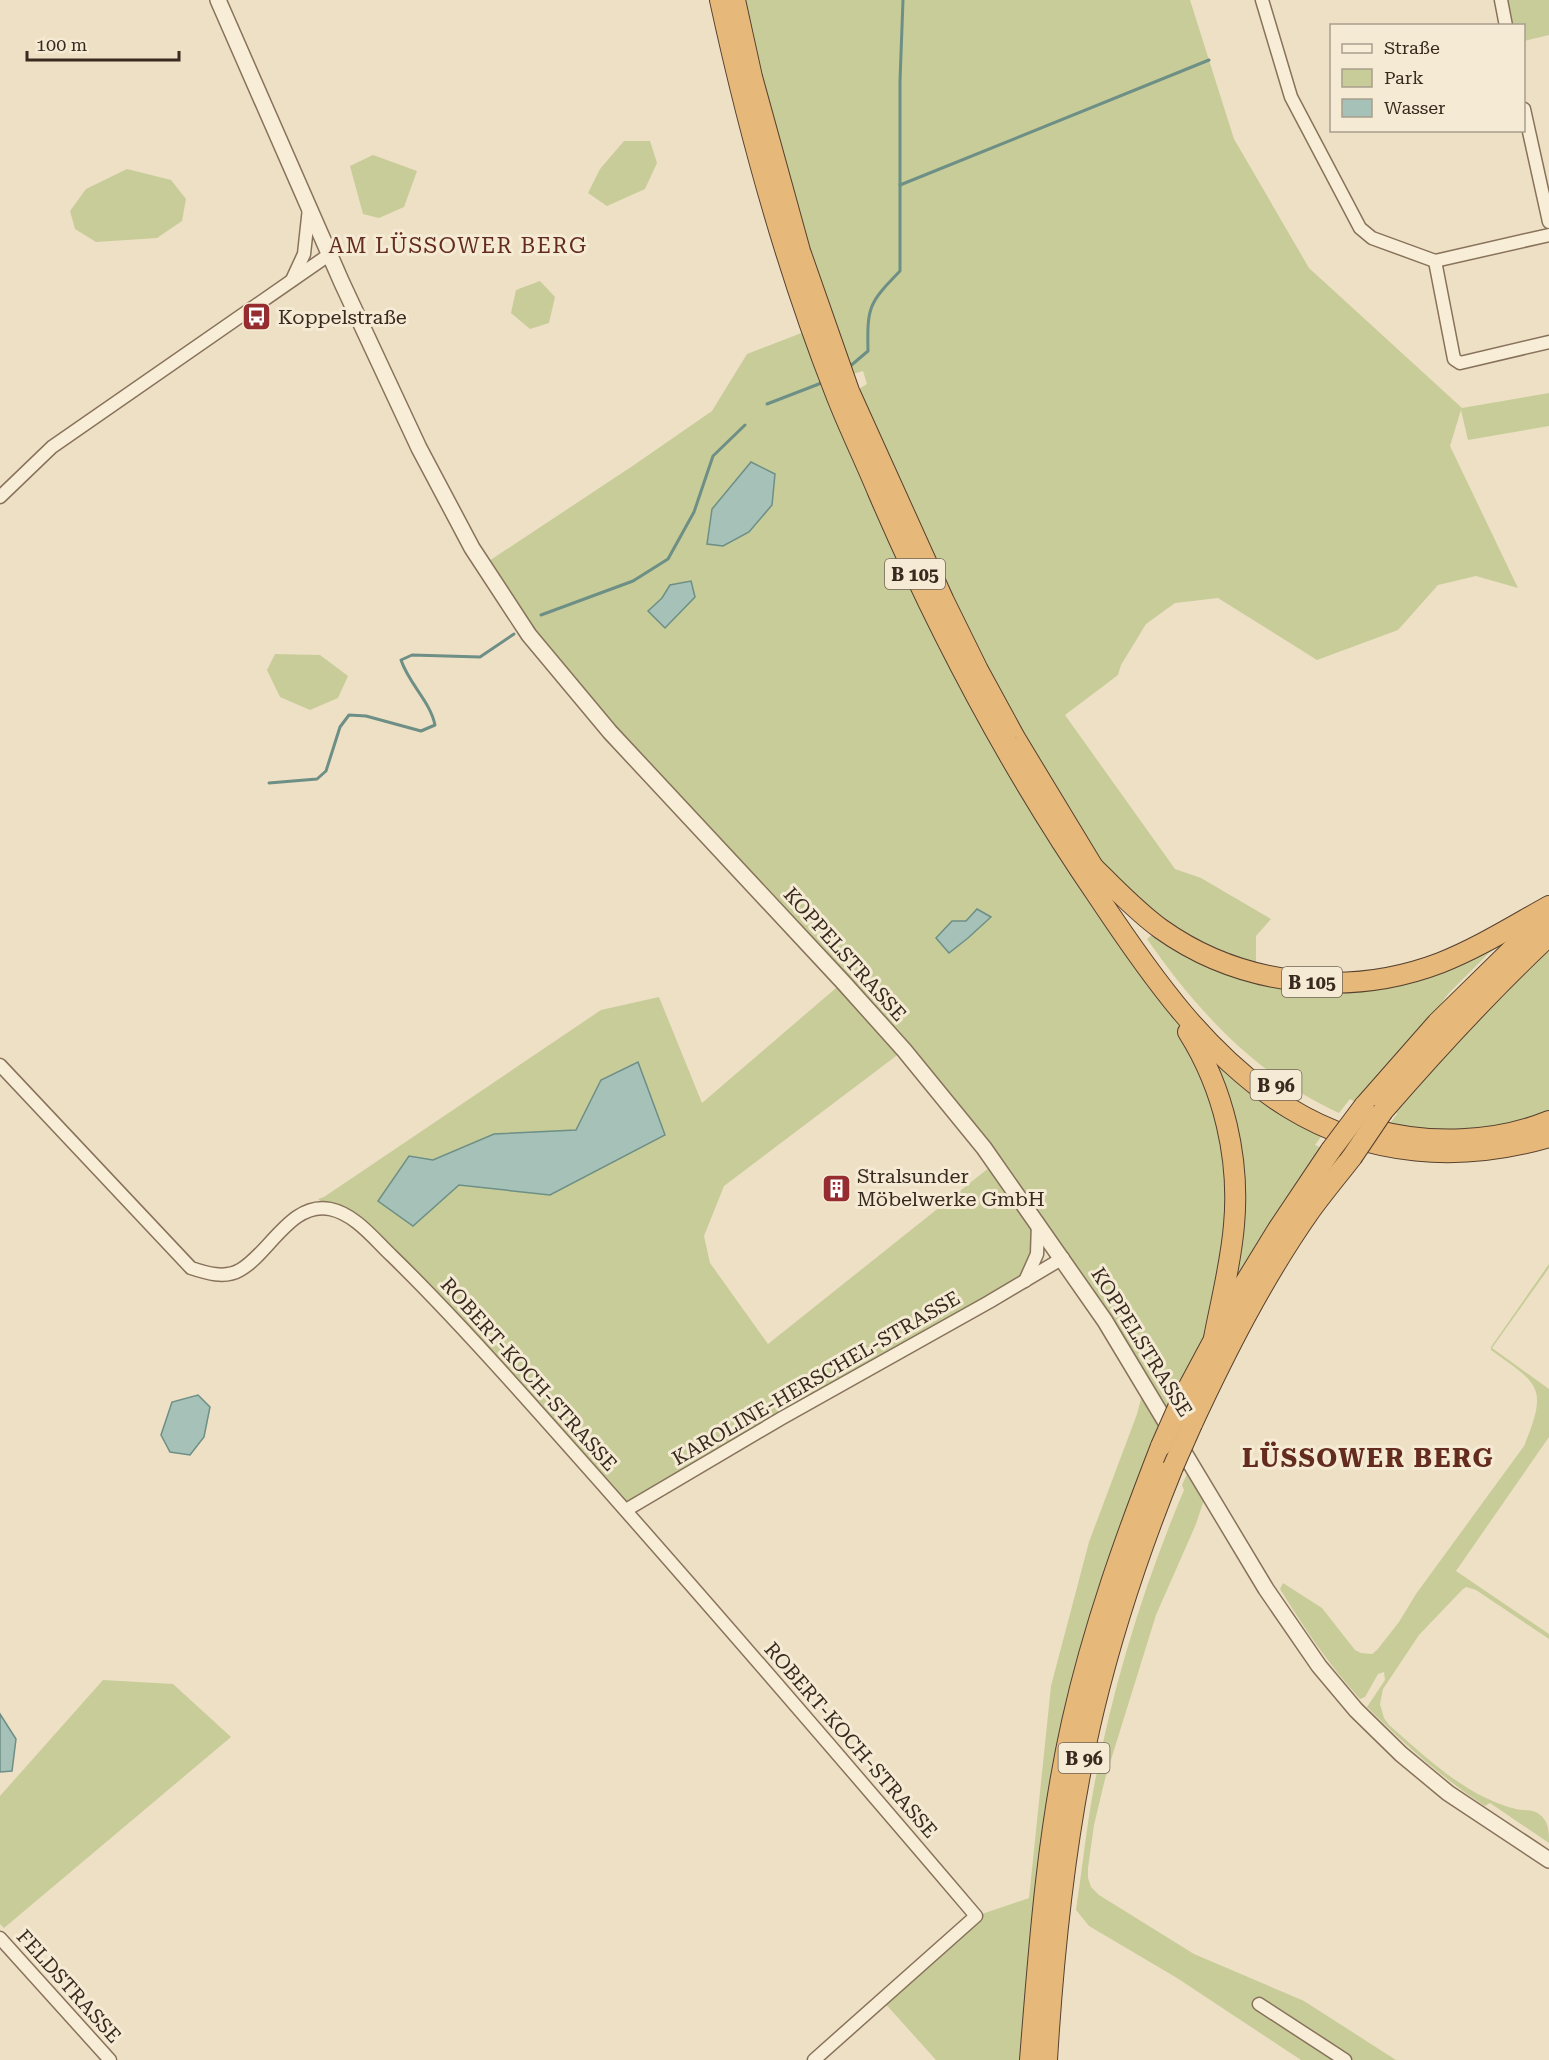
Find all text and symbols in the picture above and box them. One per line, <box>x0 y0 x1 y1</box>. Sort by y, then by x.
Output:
scale bar <box>27 24 178 62</box>
legend <box>1330 24 1525 132</box>
text: 100 m <box>36 34 87 55</box>
text: Straße <box>1384 37 1440 58</box>
text: Park <box>1384 67 1424 88</box>
text: Wasser <box>1384 97 1445 118</box>
district label: AM LÜSSOWER BERG <box>329 232 587 258</box>
bus stop icon: Koppelstraße <box>241 301 273 333</box>
place label: Koppelstraße <box>278 305 407 329</box>
road number: B 105 <box>885 559 945 589</box>
street label: KOPPELSTRASSE <box>779 882 911 1026</box>
road number: B 105 <box>1282 967 1342 997</box>
road number: B 96 <box>1250 1070 1302 1100</box>
place label: Stralsunder Möbelwerke GmbH <box>857 1164 1045 1211</box>
building icon: Stralsunder Möbelwerke GmbH <box>820 1172 852 1204</box>
street label: KOPPELSTRASSE <box>1086 1263 1198 1421</box>
street label: ROBERT-KOCH-STRASSE <box>436 1272 622 1476</box>
street label: KAROLINE-HERSCHEL-STRASSE <box>668 1286 964 1470</box>
district label: LÜSSOWER BERG <box>1242 1441 1494 1473</box>
street label: ROBERT-KOCH-STRASSE <box>759 1637 943 1843</box>
road number: B 96 <box>1058 1743 1110 1773</box>
street label: FELDSTRASSE <box>12 1924 126 2048</box>

